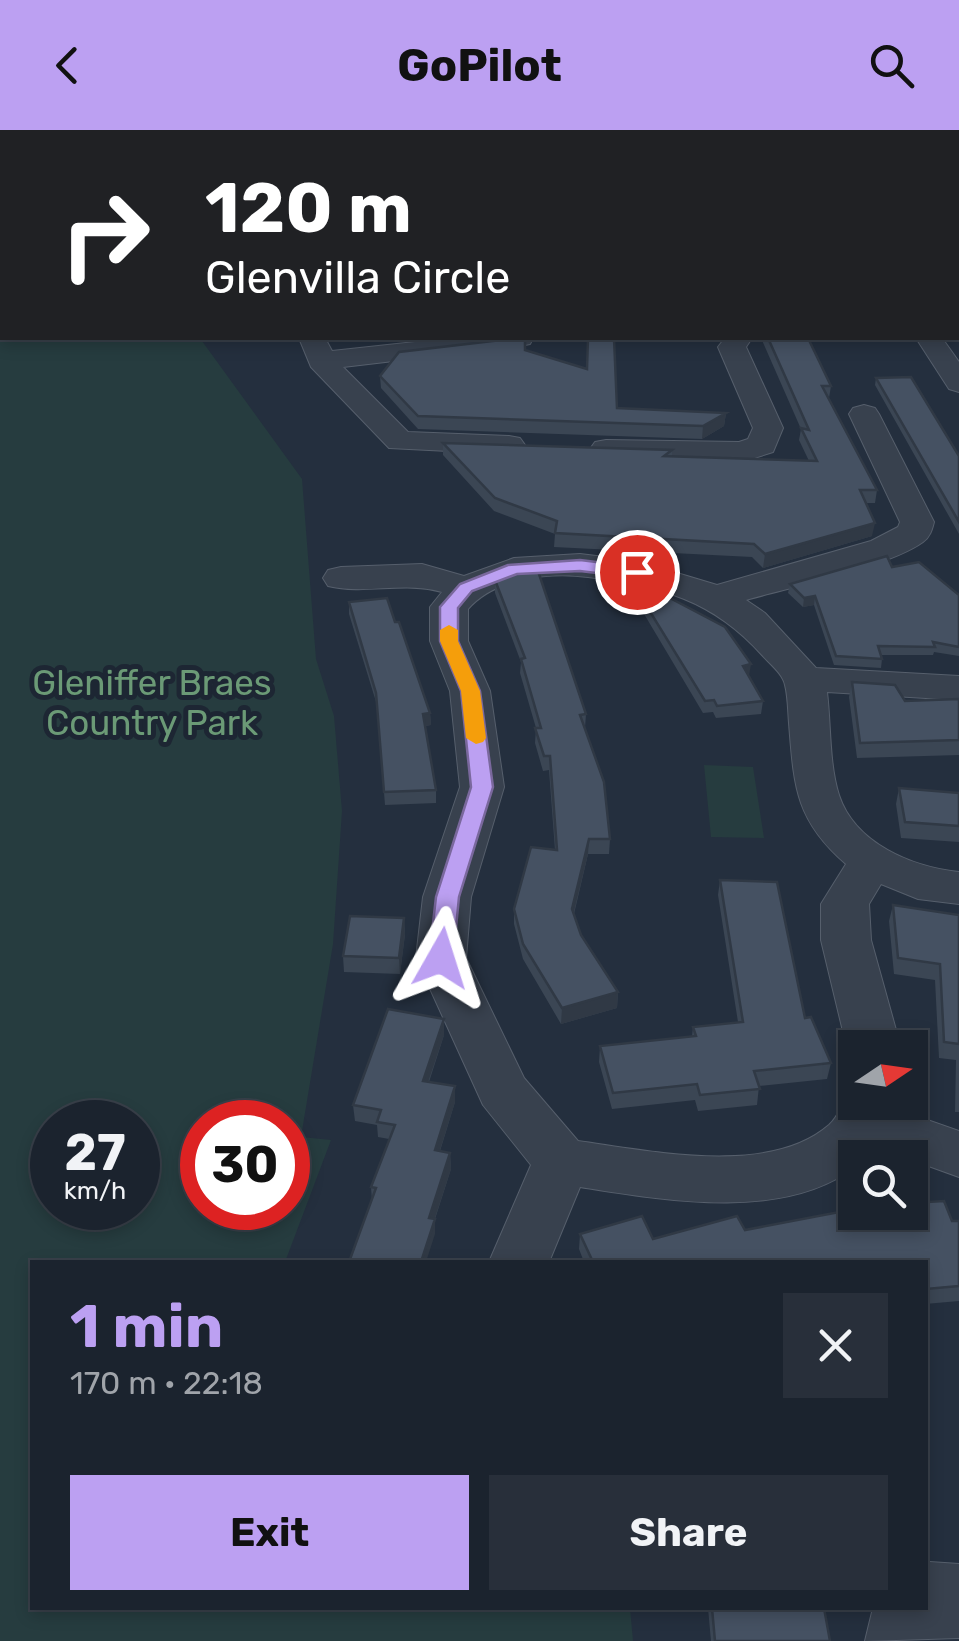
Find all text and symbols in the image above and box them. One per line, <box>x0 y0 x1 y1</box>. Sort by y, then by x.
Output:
icon: back <box>40 38 95 93</box>
icon: search <box>864 38 919 93</box>
text: GoPilot <box>397 39 562 92</box>
text: 120 m <box>205 167 412 250</box>
icon: right <box>40 170 170 300</box>
text: Glenvilla Circle <box>205 251 510 304</box>
pin <box>595 530 680 615</box>
icon: arrive <box>610 545 665 600</box>
park label: Gleniffer Braes Country Park <box>32 662 272 744</box>
position arrow <box>389 906 493 1010</box>
north arrow <box>838 1030 928 1120</box>
map controls <box>838 1030 928 1230</box>
speed limit sign: 30 <box>180 1100 310 1230</box>
text: 27 <box>64 1123 126 1183</box>
button: search <box>838 1140 928 1230</box>
text: km/h <box>64 1176 126 1205</box>
text: 1 min <box>70 1291 223 1362</box>
button: close <box>783 1293 888 1398</box>
text: 170 m · 22:18 <box>70 1364 263 1402</box>
button: Exit <box>70 1475 469 1590</box>
button: Share <box>489 1475 888 1590</box>

